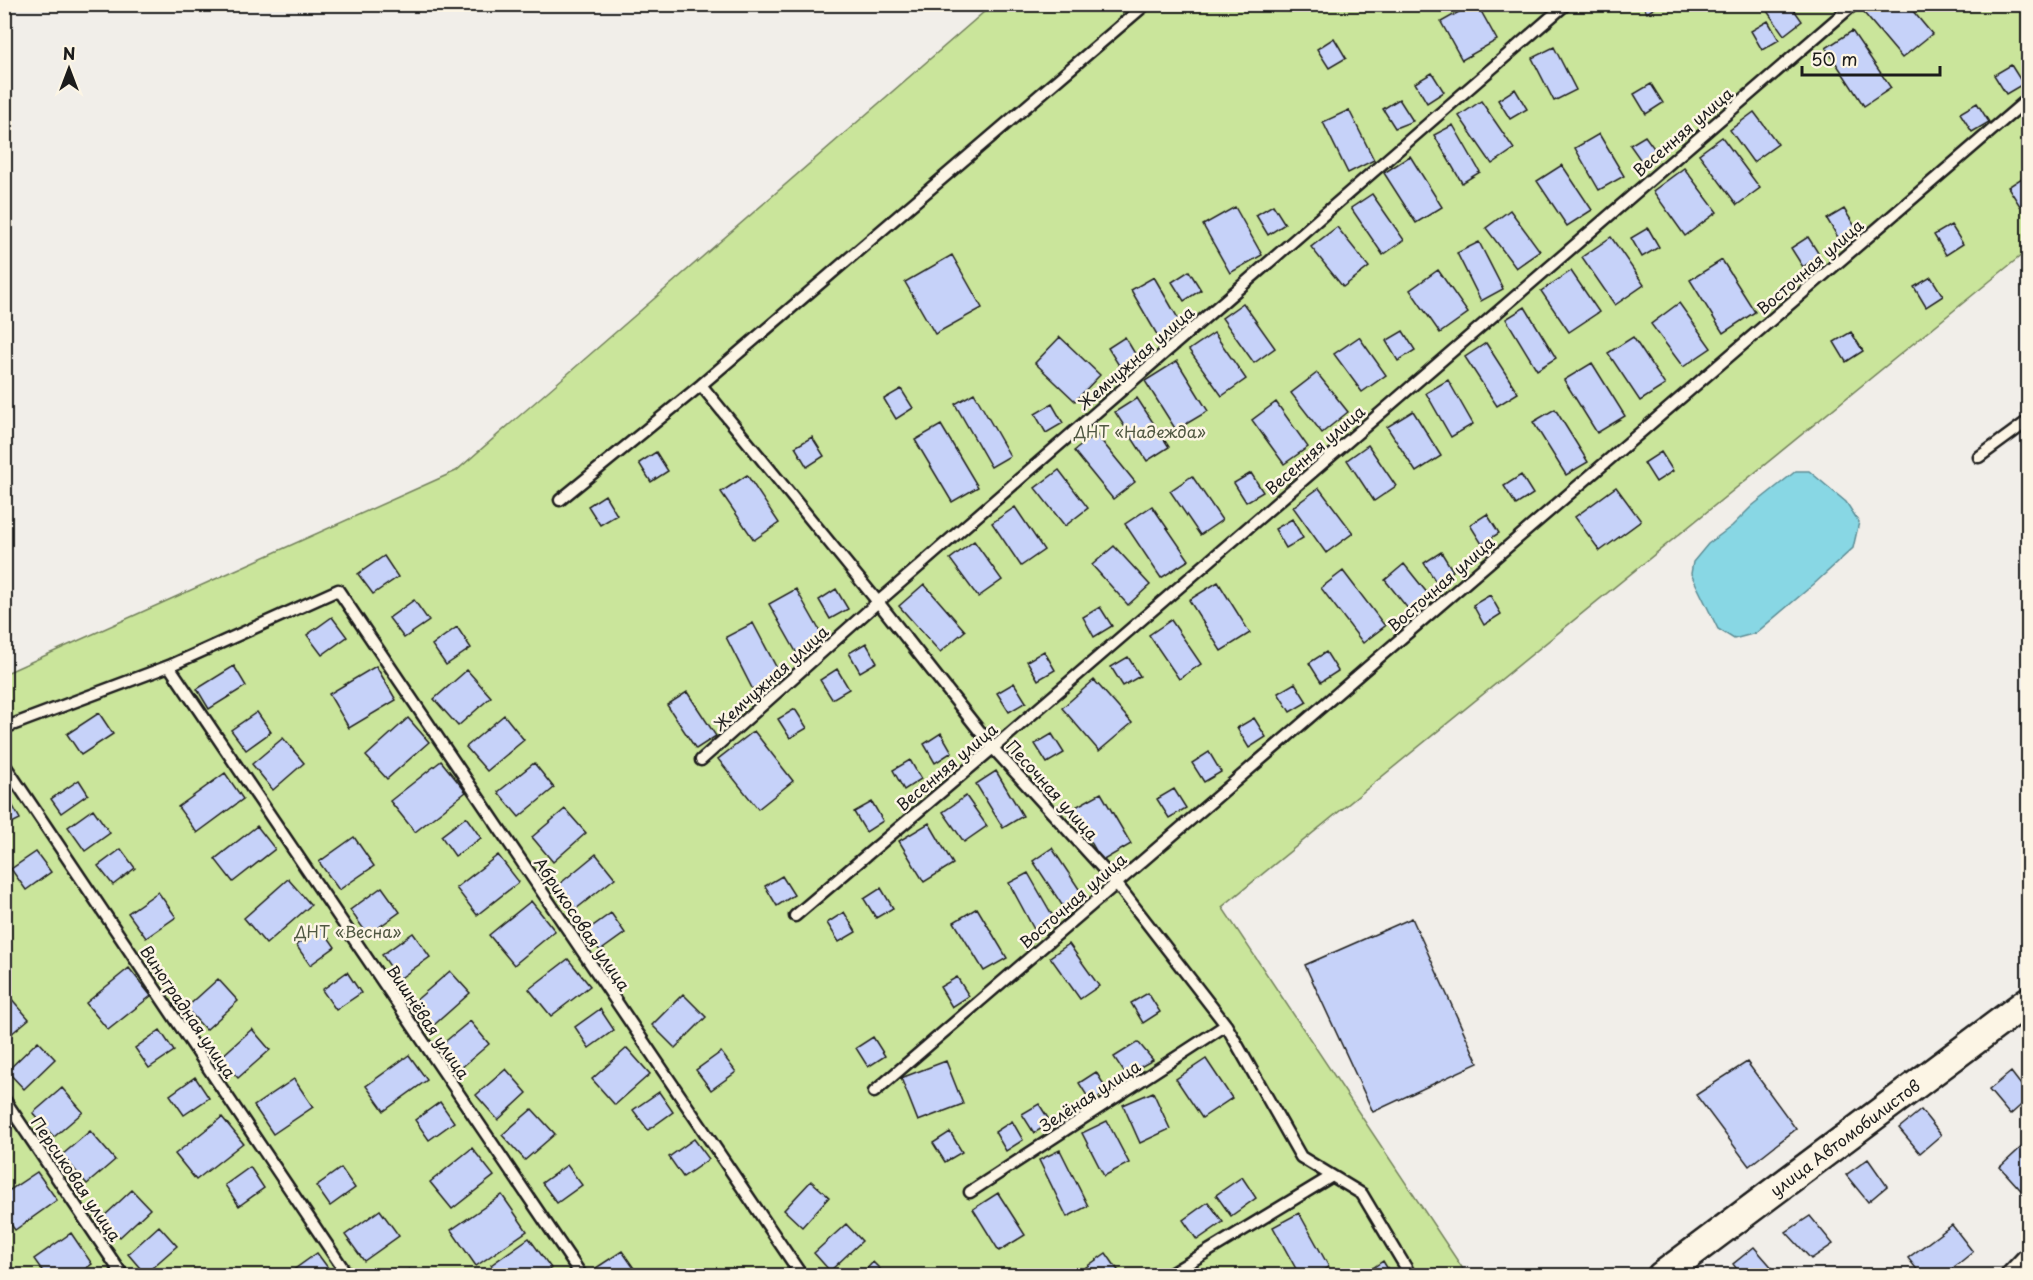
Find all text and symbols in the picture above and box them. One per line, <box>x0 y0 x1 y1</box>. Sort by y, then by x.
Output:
north arrow <box>39 39 99 99</box>
scale bar <box>1802 39 1940 77</box>
text: N <box>63 41 75 65</box>
text: 50 m <box>1811 45 1858 72</box>
street label: Весенняя улица <box>1627 81 1738 182</box>
street label: Восточная улица <box>1751 213 1868 320</box>
street label: Жемчужная улица <box>1072 300 1199 415</box>
street label: Весенняя улица <box>1259 399 1370 500</box>
park label: ДНТ «Надежда» <box>1073 419 1206 443</box>
street label: Восточная улица <box>1382 530 1499 637</box>
street label: Жемчужная улица <box>708 619 833 735</box>
street label: Весенняя улица <box>890 717 1002 816</box>
street label: Песочная улица <box>1001 734 1104 845</box>
street label: Восточная улица <box>1014 847 1131 954</box>
street label: Абрикосовая улица <box>529 852 637 995</box>
park label: ДНТ «Весна» <box>294 919 401 943</box>
street label: Виноградная улица <box>135 940 242 1083</box>
street label: Вишнёвая улица <box>382 960 476 1083</box>
street label: Зелёная улица <box>1034 1053 1145 1137</box>
street label: улица Автомобилистов <box>1764 1073 1925 1202</box>
street label: Персиковая улица <box>26 1111 128 1246</box>

